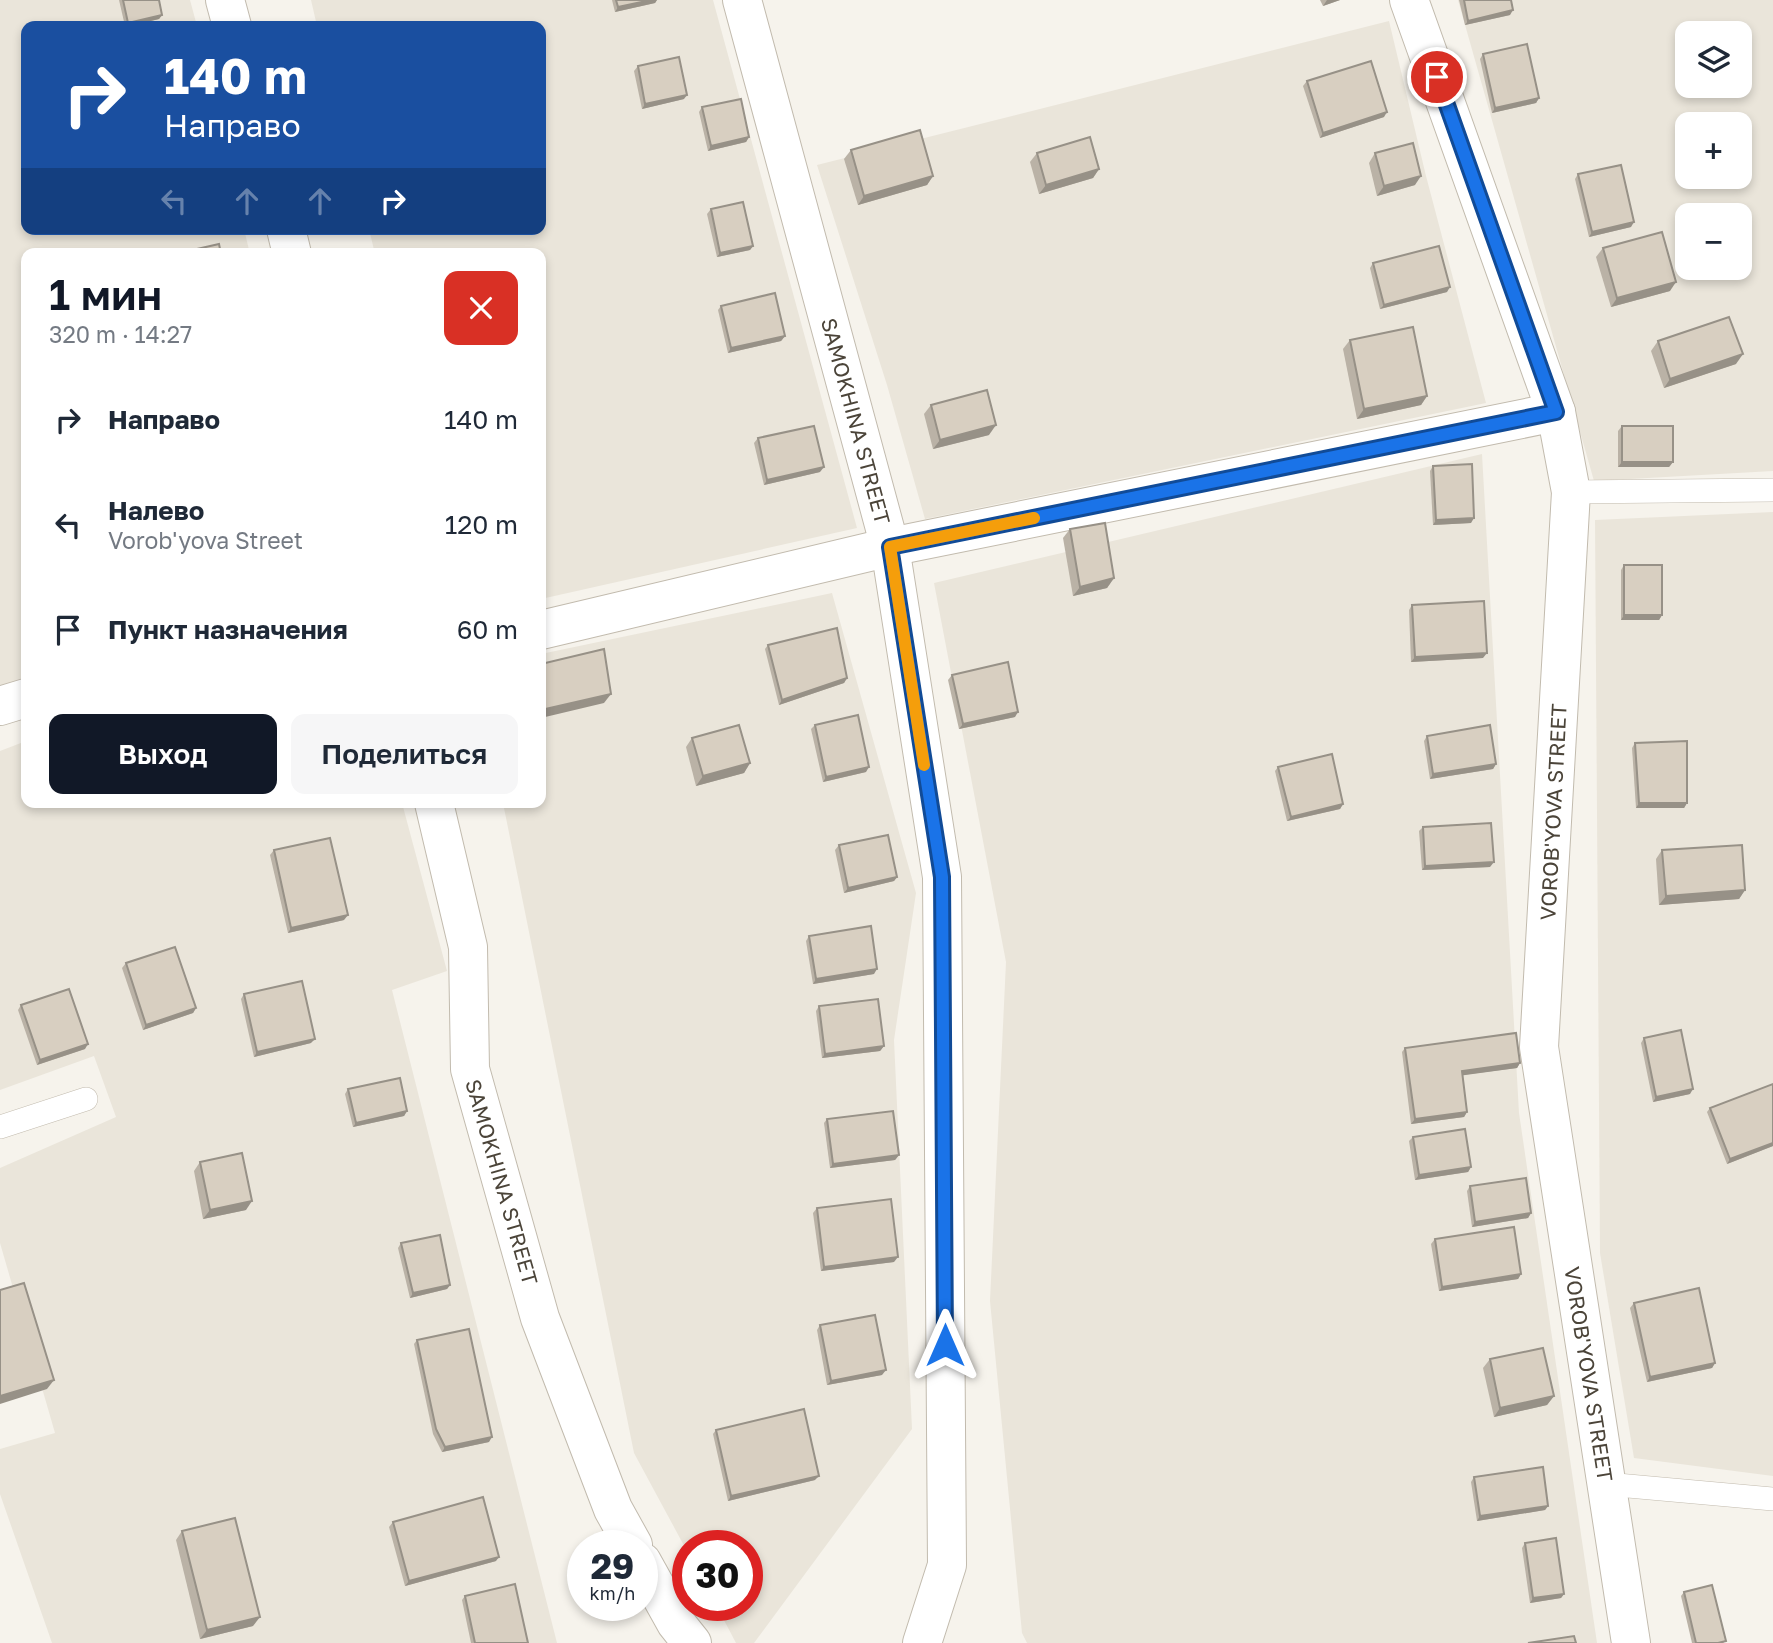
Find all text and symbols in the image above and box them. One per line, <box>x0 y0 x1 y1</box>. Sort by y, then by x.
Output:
map controls <box>1675 21 1752 280</box>
button: layers <box>1675 21 1752 98</box>
text: 140 m <box>164 46 307 105</box>
pin <box>1407 47 1467 107</box>
icon: right <box>49 49 140 140</box>
icon: arrive <box>1418 58 1456 96</box>
text: Направо <box>164 106 301 144</box>
button: + <box>1675 112 1752 189</box>
icon: left <box>155 182 193 220</box>
icon: ahead <box>228 182 266 220</box>
icon: ahead <box>301 182 339 220</box>
icon: right <box>374 182 412 220</box>
button: − <box>1675 203 1752 280</box>
text: 1 мин <box>49 269 162 319</box>
button: close <box>444 271 518 345</box>
street label: SAMOKHINA STREET <box>816 315 896 527</box>
text: 320 m · 14:27 <box>49 320 192 348</box>
icon: right <box>49 401 87 439</box>
text: Направо <box>108 404 220 435</box>
text: 140 m <box>444 404 518 435</box>
text: Налево <box>108 495 204 526</box>
icon: left <box>49 506 87 544</box>
text: 120 m <box>445 509 518 540</box>
text: Vorob'yova Street <box>108 526 303 554</box>
icon: arrive <box>49 611 87 649</box>
text: Пункт назначения <box>108 614 348 645</box>
text: 60 m <box>457 614 518 645</box>
street label: VOROB'YOVA STREET <box>1534 703 1572 921</box>
button: Выход <box>49 714 277 794</box>
button: Поделиться <box>291 714 518 794</box>
street label: SAMOKHINA STREET <box>460 1076 544 1288</box>
street label: VOROB'YOVA STREET <box>1559 1265 1619 1483</box>
position arrow <box>908 1308 982 1382</box>
speed limit sign: 30 <box>672 1530 763 1621</box>
text: 29 <box>591 1545 634 1587</box>
text: km/h <box>590 1582 635 1604</box>

